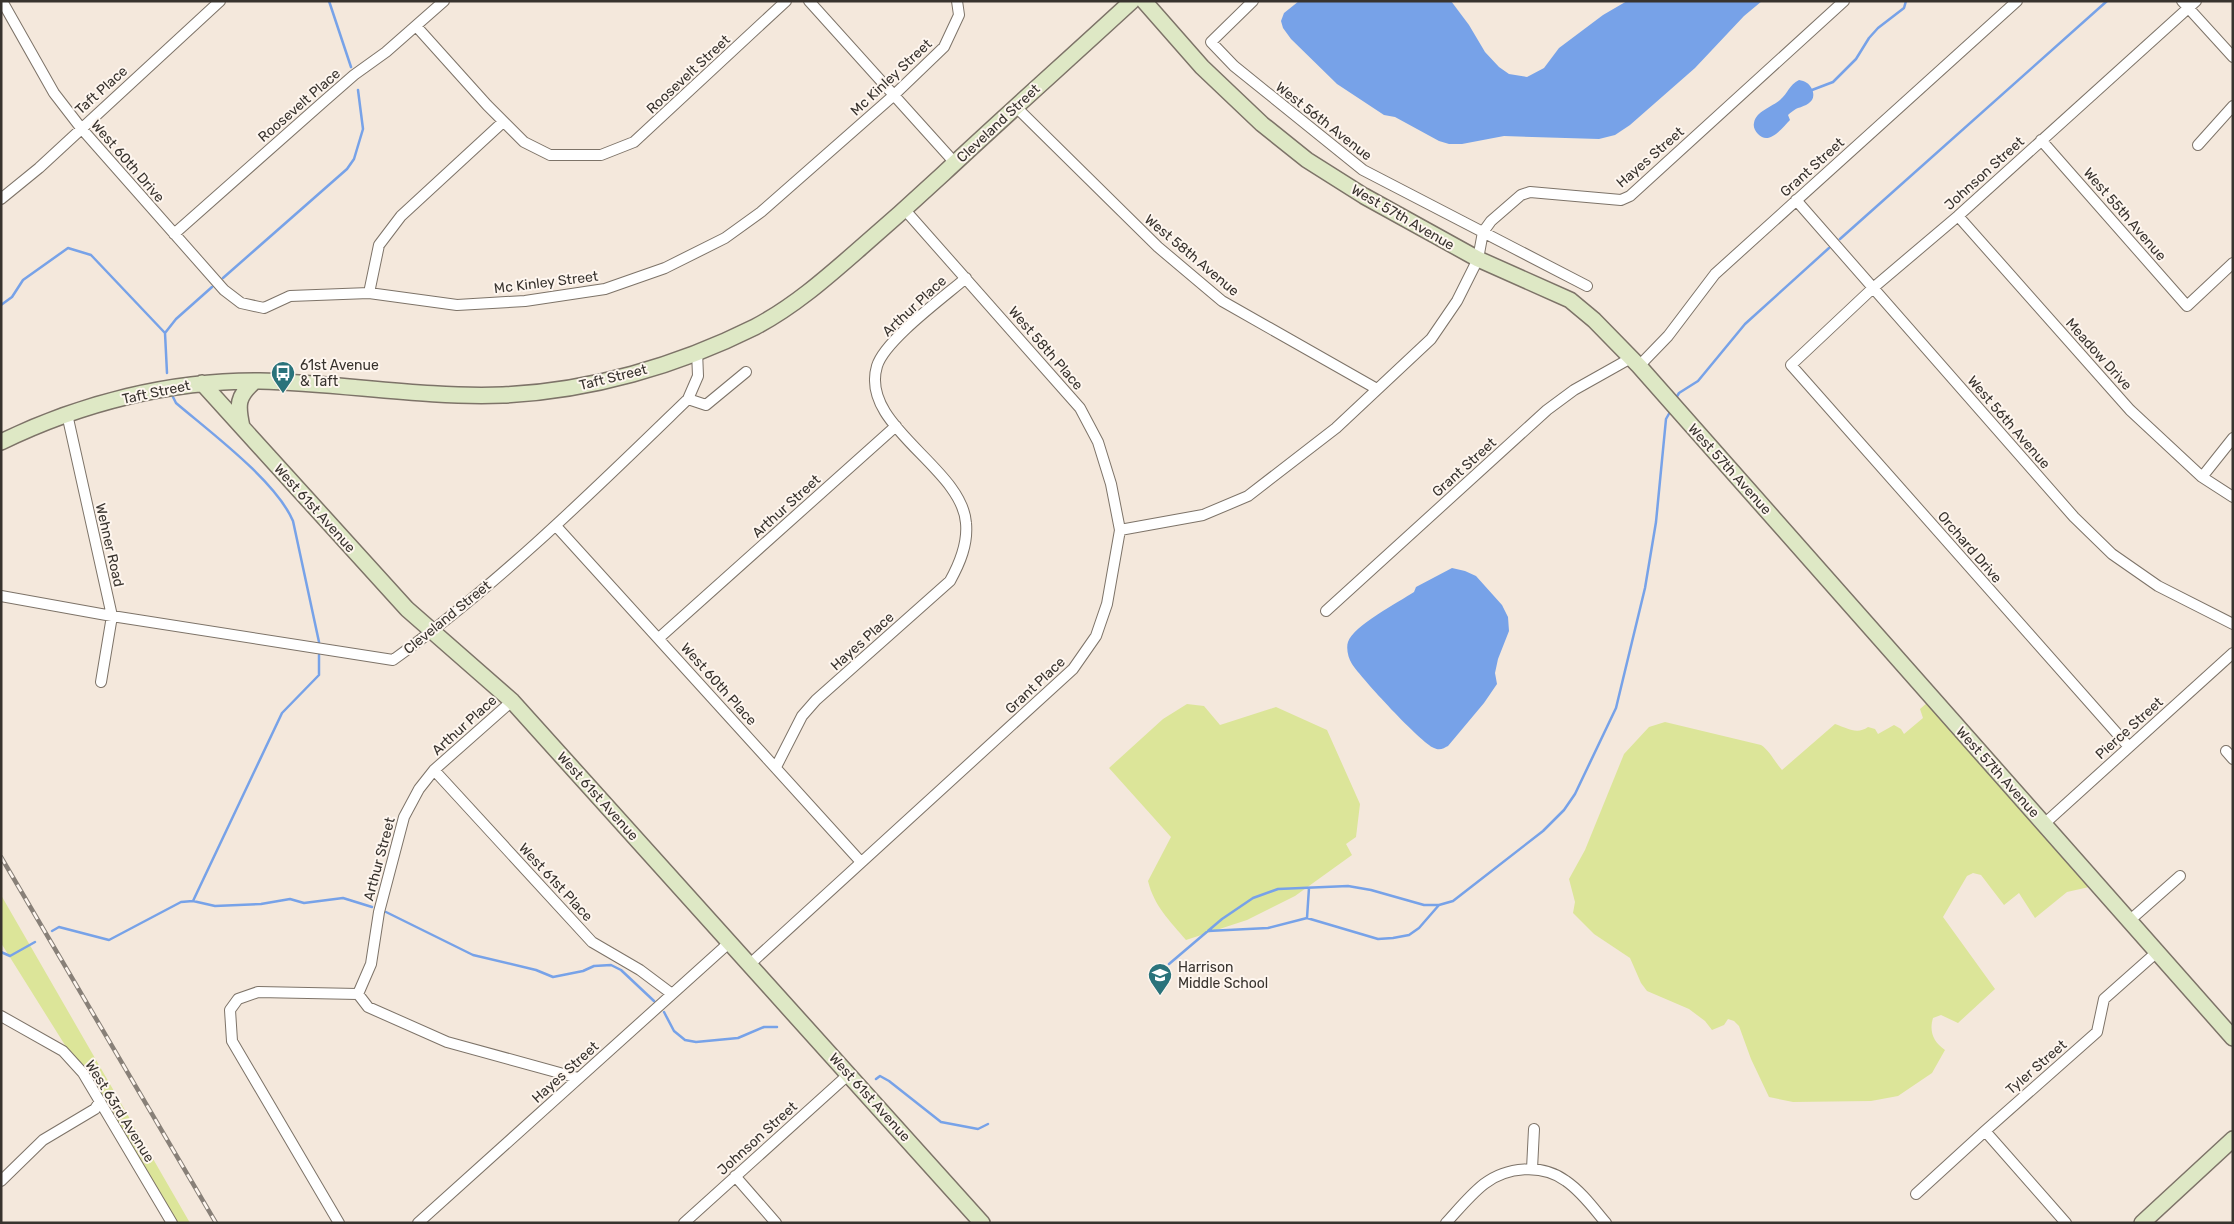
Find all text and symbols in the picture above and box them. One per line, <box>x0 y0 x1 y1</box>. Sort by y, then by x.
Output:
street label: Roosevelt Street <box>643 31 734 117</box>
street label: Mc Kinley Street <box>847 35 936 119</box>
street label: Taft Place <box>72 62 131 118</box>
street label: Roosevelt Place <box>255 65 344 146</box>
street label: West 56th Avenue <box>1272 78 1375 164</box>
street label: Cleveland Street <box>953 80 1044 166</box>
street label: West 60th Drive <box>87 117 168 206</box>
street label: Hayes Street <box>1613 123 1688 191</box>
street label: Johnson Street <box>1941 133 2028 214</box>
street label: Grant Street <box>1777 134 1848 201</box>
street label: West 55th Avenue <box>2080 164 2170 264</box>
street label: West 57th Avenue <box>1348 181 1458 254</box>
street label: West 58th Avenue <box>1141 211 1243 300</box>
street label: Mc Kinley Street <box>493 268 600 297</box>
street label: Arthur Place <box>879 272 950 340</box>
street label: West 58th Place <box>1005 303 1087 394</box>
street label: Meadow Drive <box>2062 315 2135 394</box>
place label: 61st Avenue & Taft <box>300 357 379 390</box>
bus stop icon: 61st Avenue & Taft <box>270 360 296 394</box>
street label: Taft Street <box>577 361 649 394</box>
street label: West 56th Avenue <box>1964 372 2054 472</box>
street label: Taft Street <box>120 377 192 408</box>
street label: West 57th Avenue <box>1684 420 1775 518</box>
street label: Grant Street <box>1429 434 1500 501</box>
street label: West 61st Avenue <box>270 460 359 556</box>
street label: Arthur Street <box>749 471 824 541</box>
street label: Wehner Road <box>92 502 127 589</box>
street label: Orchard Drive <box>1934 508 2005 587</box>
street label: Cleveland Street <box>400 577 495 658</box>
street label: Hayes Place <box>827 608 898 674</box>
street label: West 60th Place <box>677 640 760 729</box>
street label: Grant Place <box>1002 653 1069 717</box>
street label: Arthur Place <box>428 692 500 759</box>
street label: Pierce Street <box>2092 693 2167 763</box>
street label: West 57th Avenue <box>1952 723 2043 821</box>
street label: West 61st Avenue <box>553 748 642 844</box>
street label: Arthur Street <box>360 815 399 903</box>
street label: West 61st Place <box>515 840 596 925</box>
place label: Harrison Middle School <box>1178 959 1268 992</box>
school or university icon: Harrison Middle School <box>1147 962 1173 996</box>
street label: Tyler Street <box>2003 1036 2071 1098</box>
street label: Hayes Street <box>528 1038 603 1107</box>
street label: West 61st Avenue <box>825 1049 914 1145</box>
street label: West 63rd Avenue <box>81 1057 158 1166</box>
street label: Johnson Street <box>714 1098 801 1179</box>

